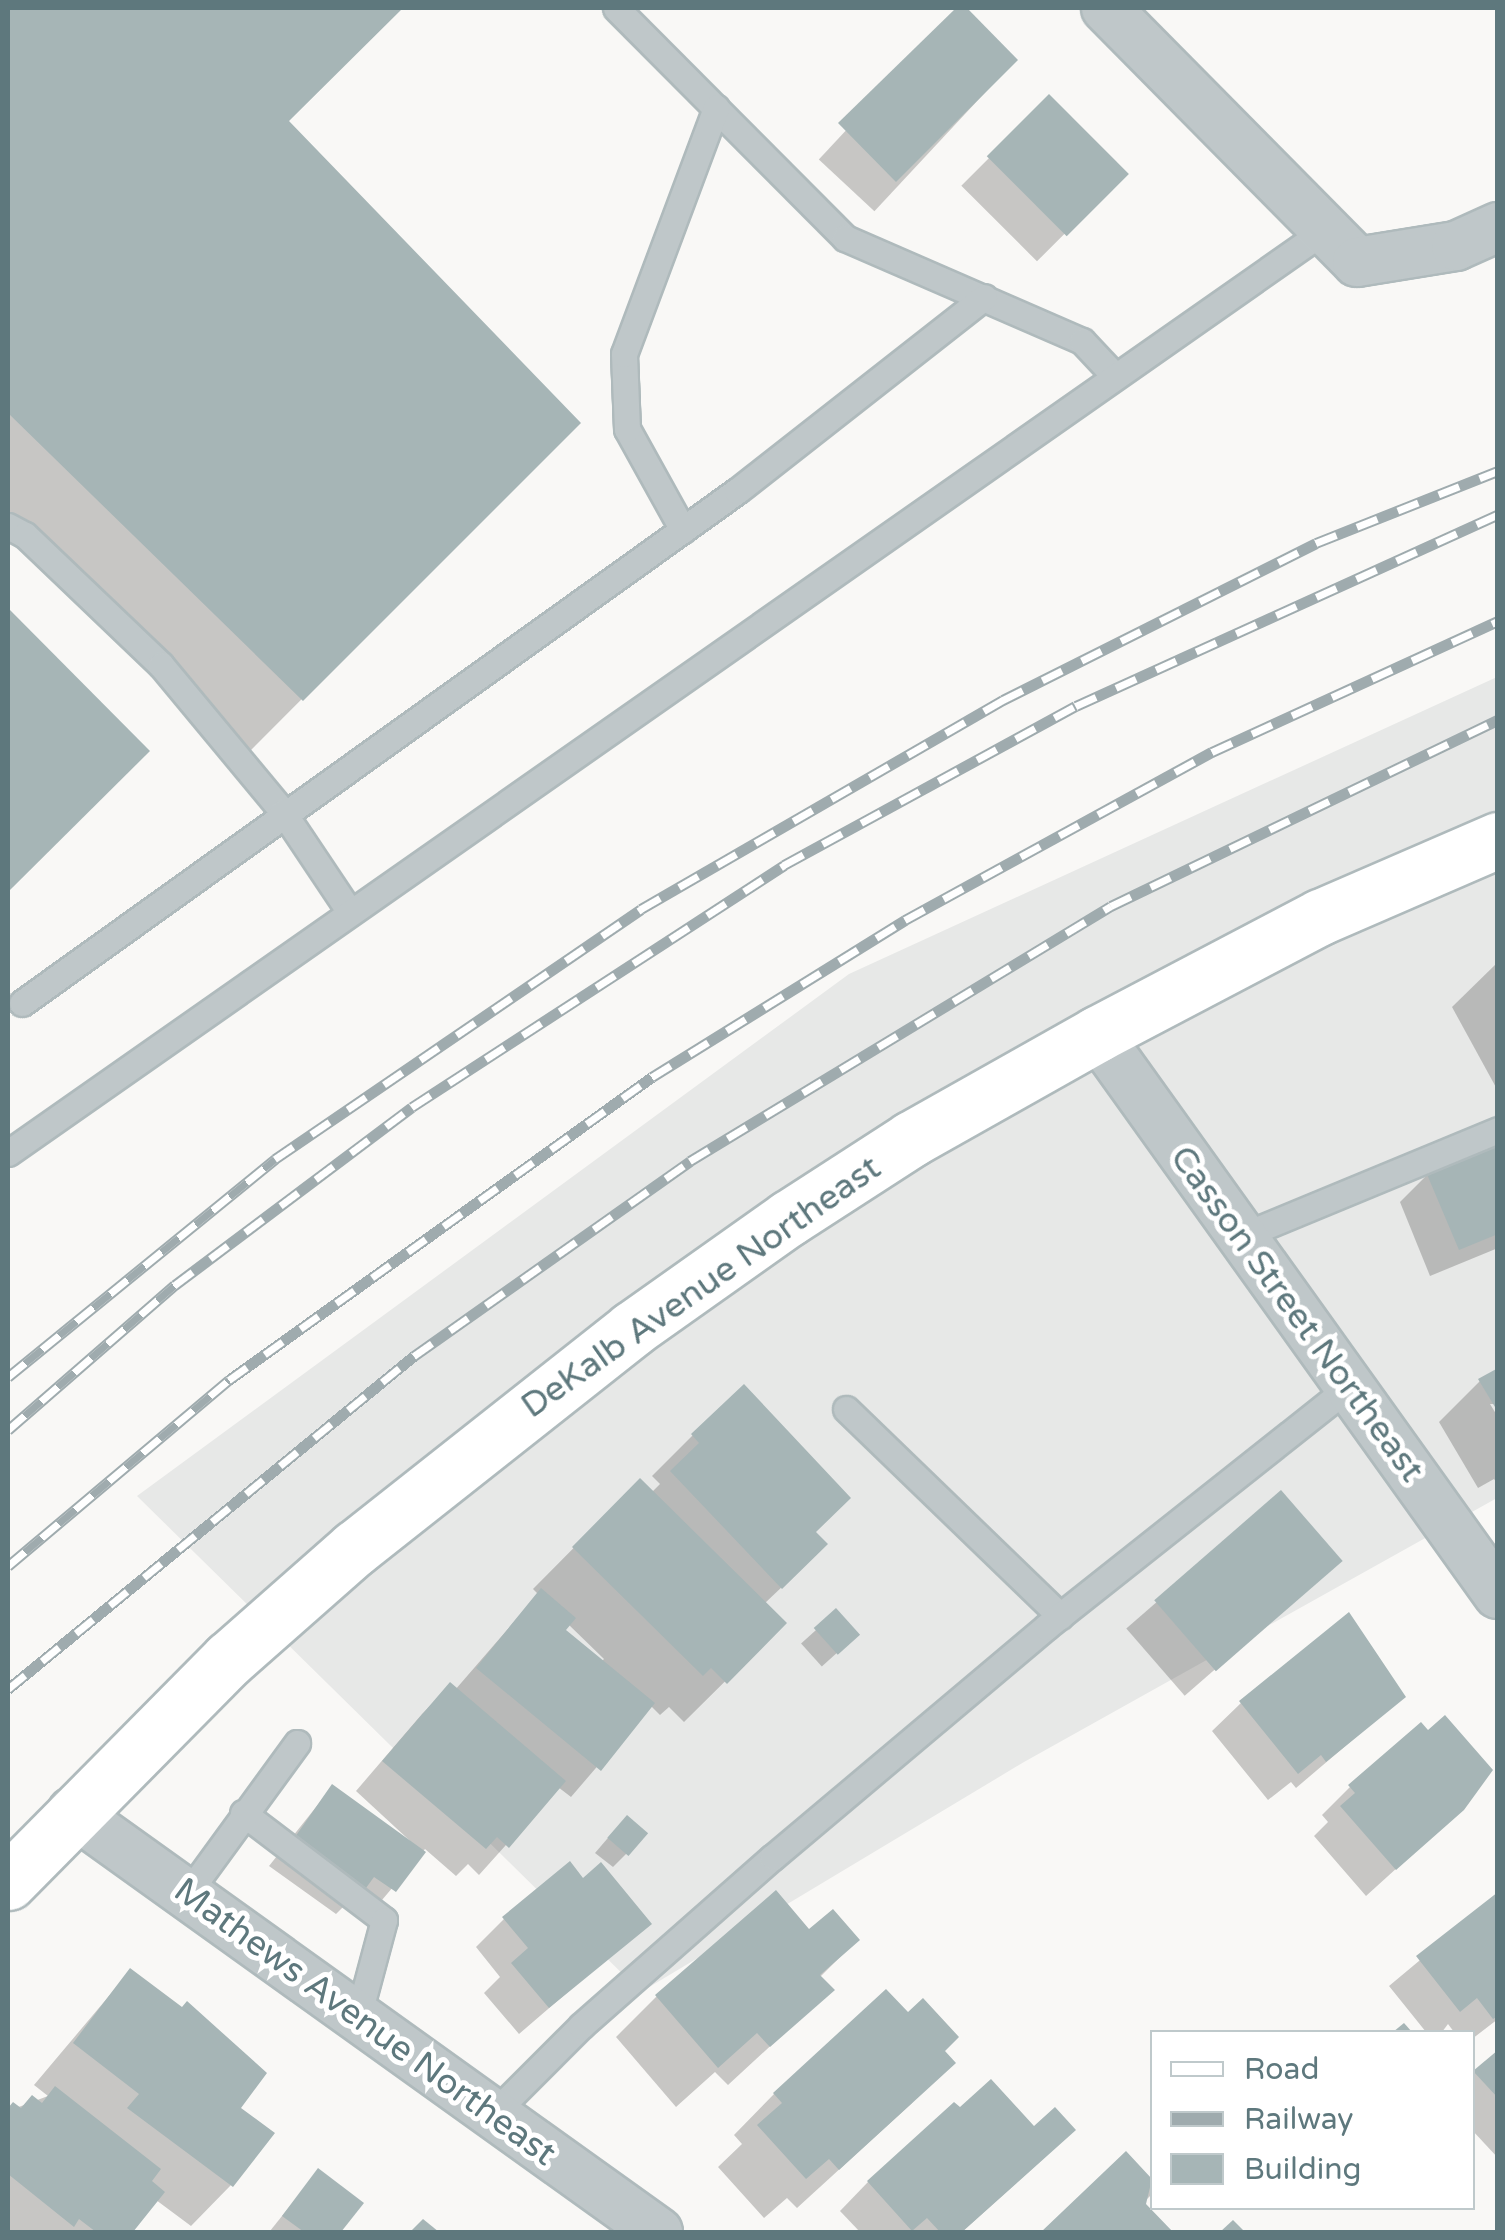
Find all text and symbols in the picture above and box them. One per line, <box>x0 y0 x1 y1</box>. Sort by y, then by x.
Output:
street label: Casson Street Northeast <box>1161 1138 1433 1490</box>
street label: DeKalb Avenue Northeast <box>513 1147 889 1427</box>
street label: Mathews Avenue Northeast <box>166 1869 564 2175</box>
legend <box>1150 2030 1475 2210</box>
text: Road <box>1244 2051 1319 2088</box>
text: Railway <box>1244 2101 1353 2138</box>
text: Building <box>1244 2151 1361 2188</box>

